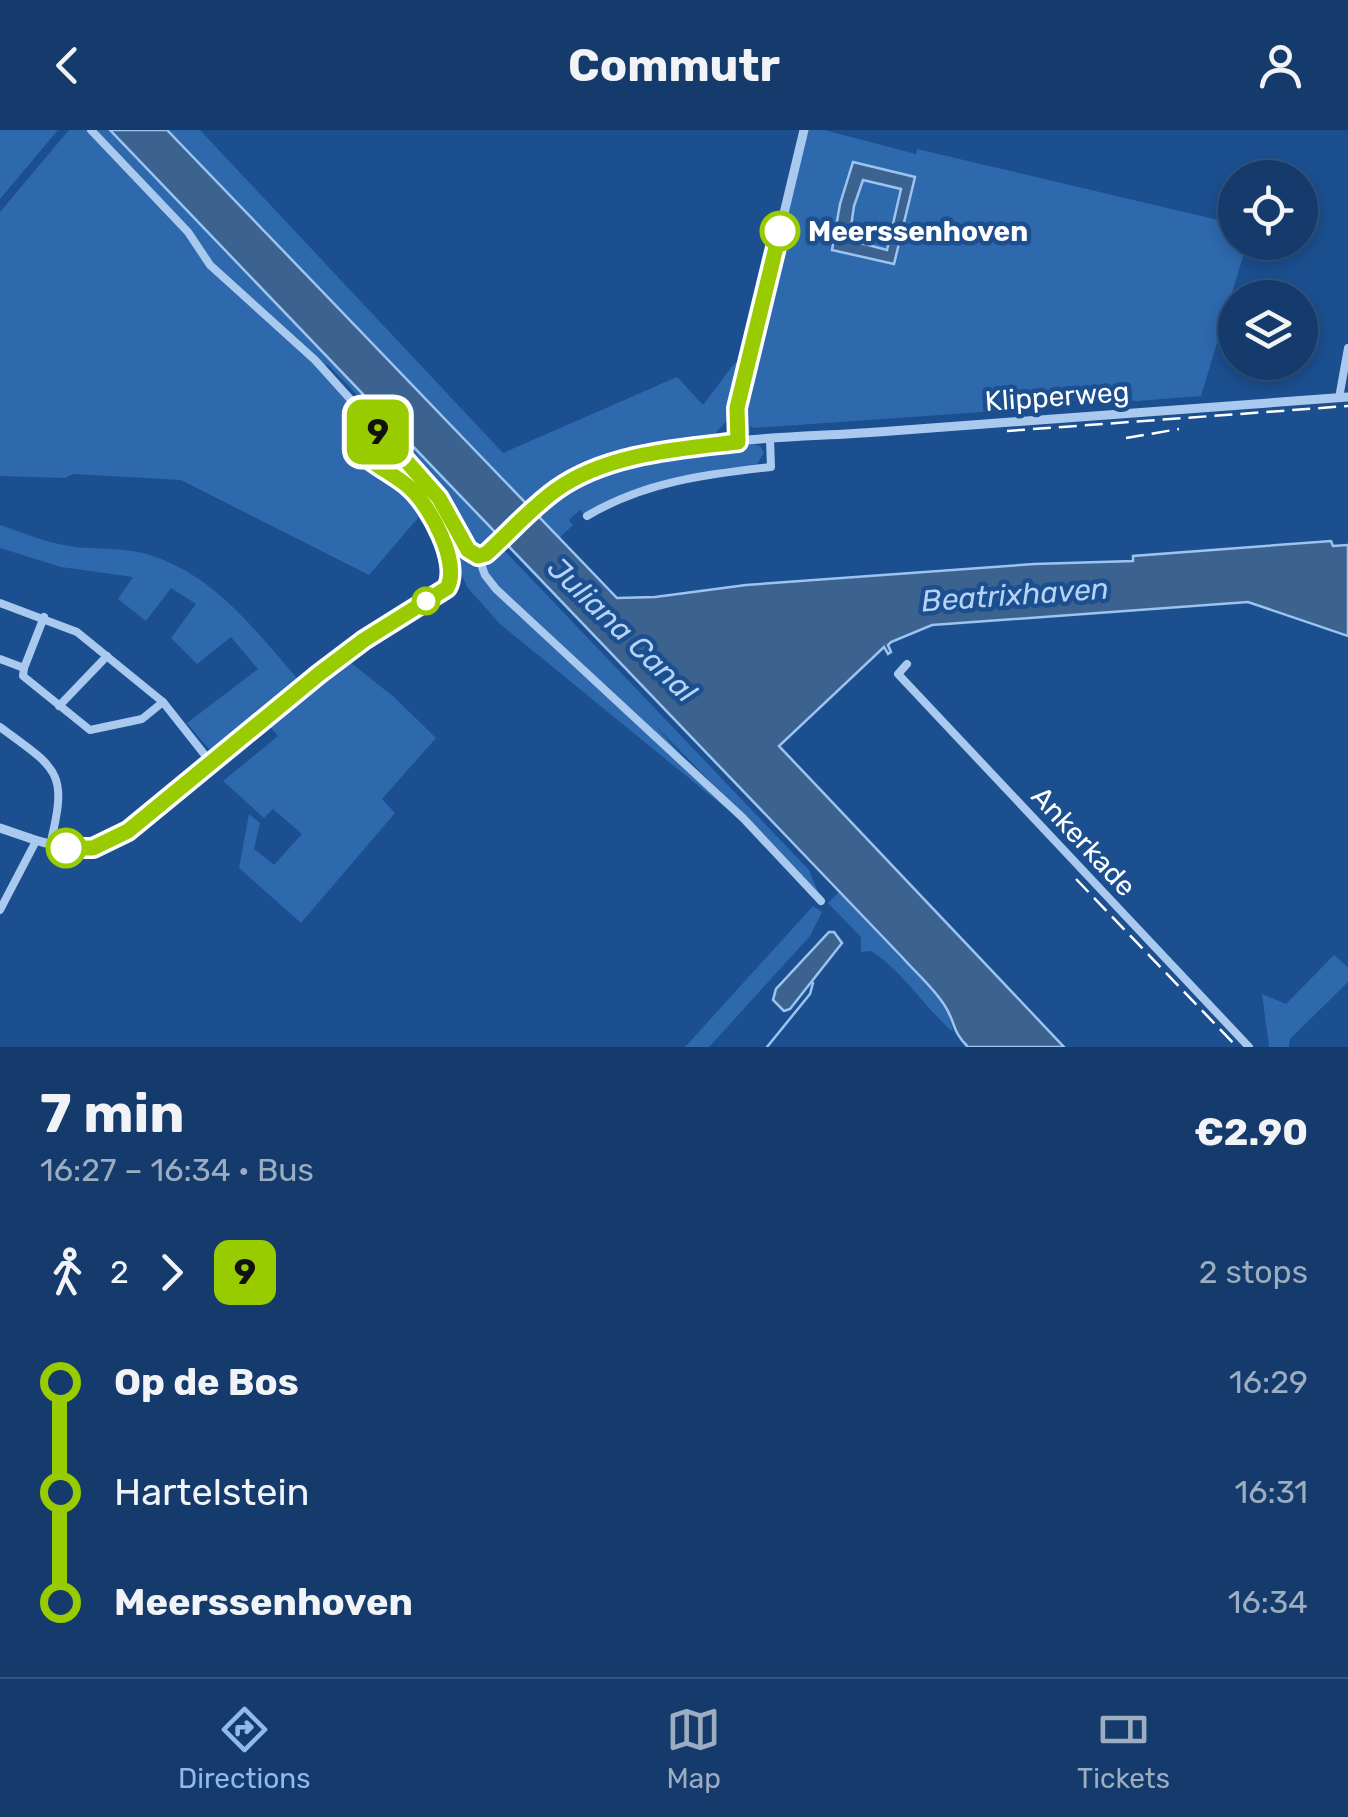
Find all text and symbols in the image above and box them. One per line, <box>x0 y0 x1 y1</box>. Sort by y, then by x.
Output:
icon: back <box>40 38 95 93</box>
icon: person <box>1253 38 1308 93</box>
text: Commutr <box>568 39 780 92</box>
map controls <box>1218 160 1318 380</box>
button: locate <box>1218 160 1318 260</box>
marker: Meerssenhoven <box>761 212 799 250</box>
place label: Meerssenhoven <box>808 215 1028 248</box>
button: layers <box>1218 280 1318 380</box>
street label: Klipperweg <box>984 375 1130 418</box>
line badge: 9 <box>346 400 410 464</box>
text: 9 <box>367 411 389 453</box>
water label: Juliana Canal <box>540 550 704 710</box>
water label: Beatrixhaven <box>920 570 1110 620</box>
unlabelled marker <box>413 588 439 614</box>
street label: Ankerkade <box>1025 780 1143 903</box>
unlabelled marker <box>47 829 85 867</box>
text: 7 min <box>40 1081 185 1146</box>
text: €2.90 <box>1194 1109 1308 1155</box>
text: 16:27 – 16:34 · Bus <box>40 1151 314 1189</box>
icon: walk <box>40 1245 95 1300</box>
icon: forward <box>144 1245 199 1300</box>
text: 9 <box>234 1251 256 1293</box>
text: 2 <box>110 1253 129 1291</box>
text: 2 stops <box>1199 1253 1308 1291</box>
text: Op de Bos <box>114 1359 299 1405</box>
text: 16:29 <box>1229 1363 1308 1401</box>
text: Hartelstein <box>114 1469 310 1515</box>
text: 16:31 <box>1234 1473 1308 1511</box>
text: Meerssenhoven <box>114 1579 413 1625</box>
text: 16:34 <box>1228 1583 1308 1621</box>
tab: Directions <box>178 1702 311 1795</box>
tab: Map <box>666 1702 721 1795</box>
tab: Tickets <box>1077 1702 1170 1795</box>

